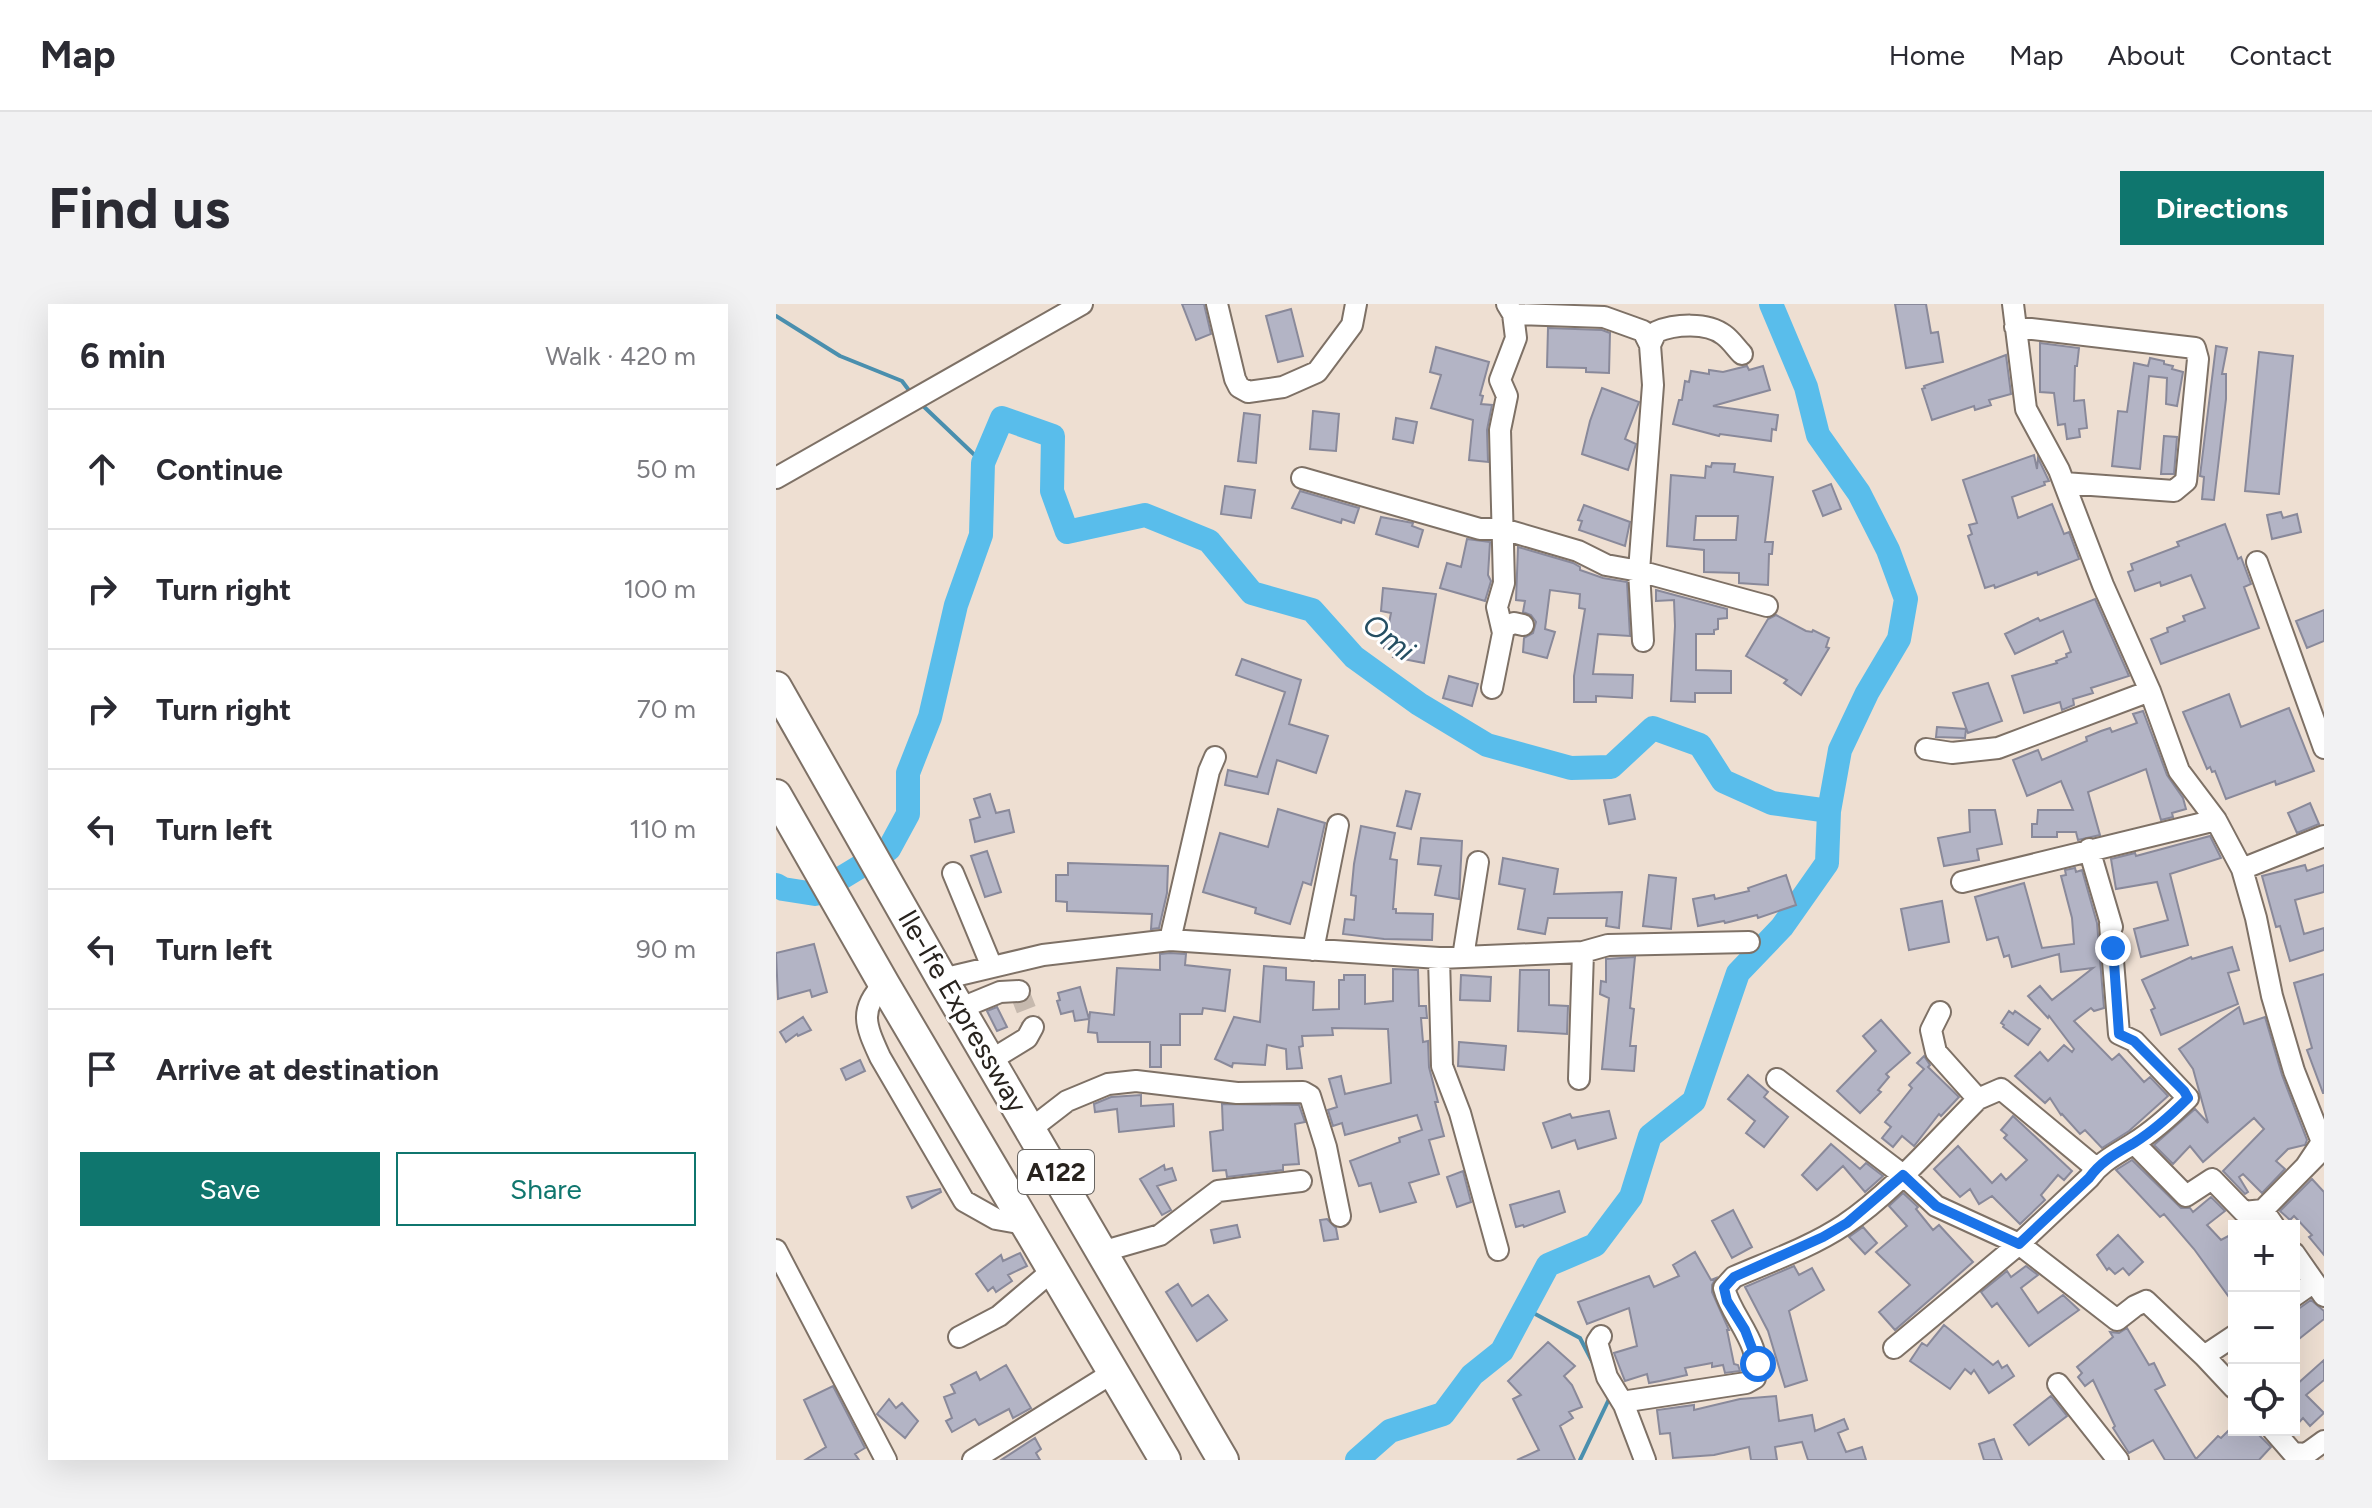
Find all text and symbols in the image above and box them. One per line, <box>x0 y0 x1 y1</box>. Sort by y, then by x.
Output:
text: Map <box>40 32 116 78</box>
text: Home <box>1889 38 1965 72</box>
text: Map <box>2009 38 2064 72</box>
text: About <box>2108 38 2185 72</box>
text: Contact <box>2229 38 2332 72</box>
button: Directions <box>2120 171 2324 245</box>
text: Find us <box>48 175 230 242</box>
text: 6 min <box>80 336 166 377</box>
text: Walk · 420 m <box>545 340 696 372</box>
icon: ahead <box>80 447 124 491</box>
text: Continue <box>156 451 283 488</box>
text: 50 m <box>636 453 696 485</box>
icon: right <box>80 567 124 611</box>
text: Turn right <box>156 571 291 608</box>
text: 100 m <box>623 573 696 605</box>
water label: Omi <box>1356 605 1423 669</box>
icon: right <box>80 687 124 731</box>
text: Turn right <box>156 691 291 728</box>
text: 70 m <box>637 693 696 725</box>
icon: left <box>80 807 124 851</box>
text: Turn left <box>156 811 273 848</box>
text: 110 m <box>629 813 696 845</box>
street label: Ile-Ife Expressway <box>891 904 1035 1119</box>
icon: left <box>80 927 124 971</box>
route end <box>2095 930 2131 966</box>
text: Turn left <box>156 931 273 968</box>
text: 90 m <box>636 933 696 965</box>
icon: arrive <box>80 1047 124 1091</box>
text: Arrive at destination <box>156 1051 439 1088</box>
road number: A122 <box>1018 1150 1094 1194</box>
button: Save <box>80 1152 380 1226</box>
button: Share <box>396 1152 696 1226</box>
map controls <box>2228 1220 2300 1436</box>
button: + <box>2228 1220 2300 1292</box>
button: − <box>2228 1292 2300 1364</box>
route start <box>1740 1346 1776 1382</box>
button: locate <box>2228 1364 2300 1436</box>

